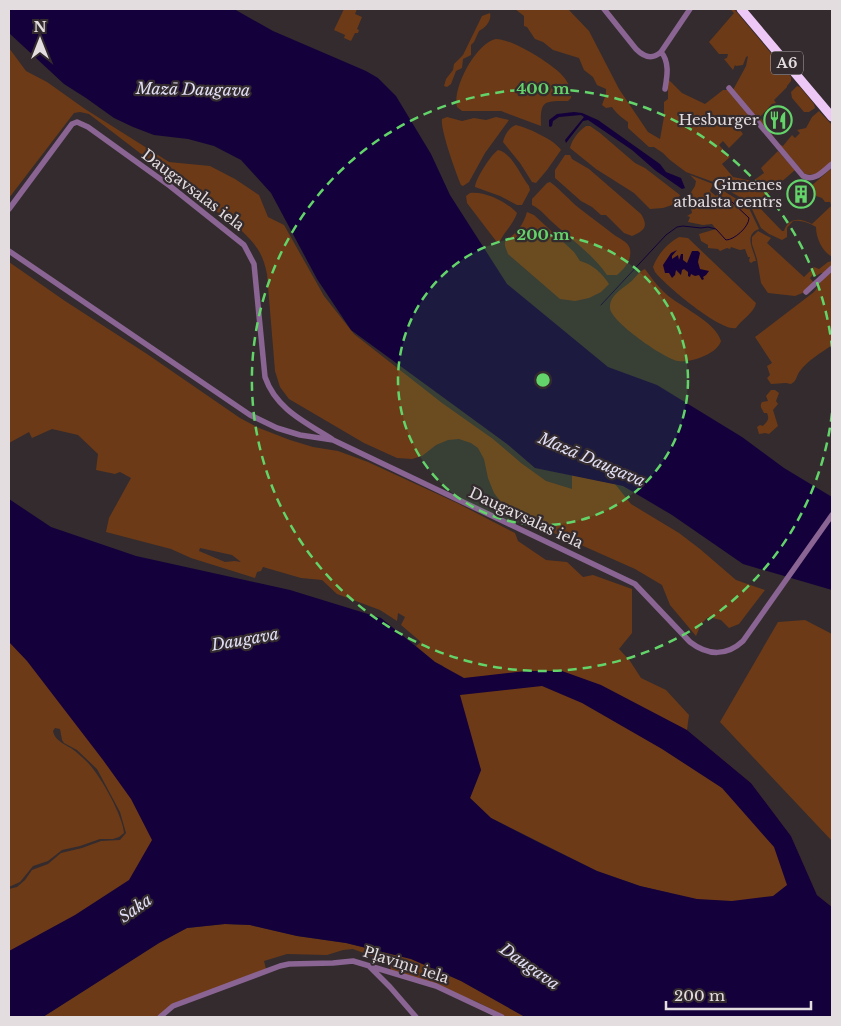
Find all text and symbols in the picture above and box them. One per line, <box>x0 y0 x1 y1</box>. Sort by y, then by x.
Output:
north arrow <box>15 15 65 65</box>
text: N <box>33 18 47 36</box>
road number: A6 <box>771 52 803 74</box>
water label: Mazā Daugava <box>135 78 250 100</box>
text: 400 m <box>516 79 570 98</box>
restaurant icon: Hesburger <box>763 105 793 135</box>
place label: Hesburger <box>678 110 760 129</box>
street label: Daugavsalas iela <box>138 145 249 235</box>
place label: Ģimenes atbalsta centrs <box>673 175 782 211</box>
building icon: Ģimenes atbalsta centrs <box>786 179 816 209</box>
text: 200 m <box>517 225 570 244</box>
centre of rings <box>534 371 552 389</box>
water label: Mazā Daugava <box>535 427 649 491</box>
street label: Daugavsalas iela <box>466 483 587 553</box>
water label: Daugava <box>209 623 280 655</box>
water label: Saka <box>115 890 155 926</box>
water label: Daugava <box>496 938 564 994</box>
street label: Pļaviņu iela <box>361 942 452 988</box>
scale bar <box>666 978 811 1010</box>
text: 200 m <box>674 986 725 1005</box>

